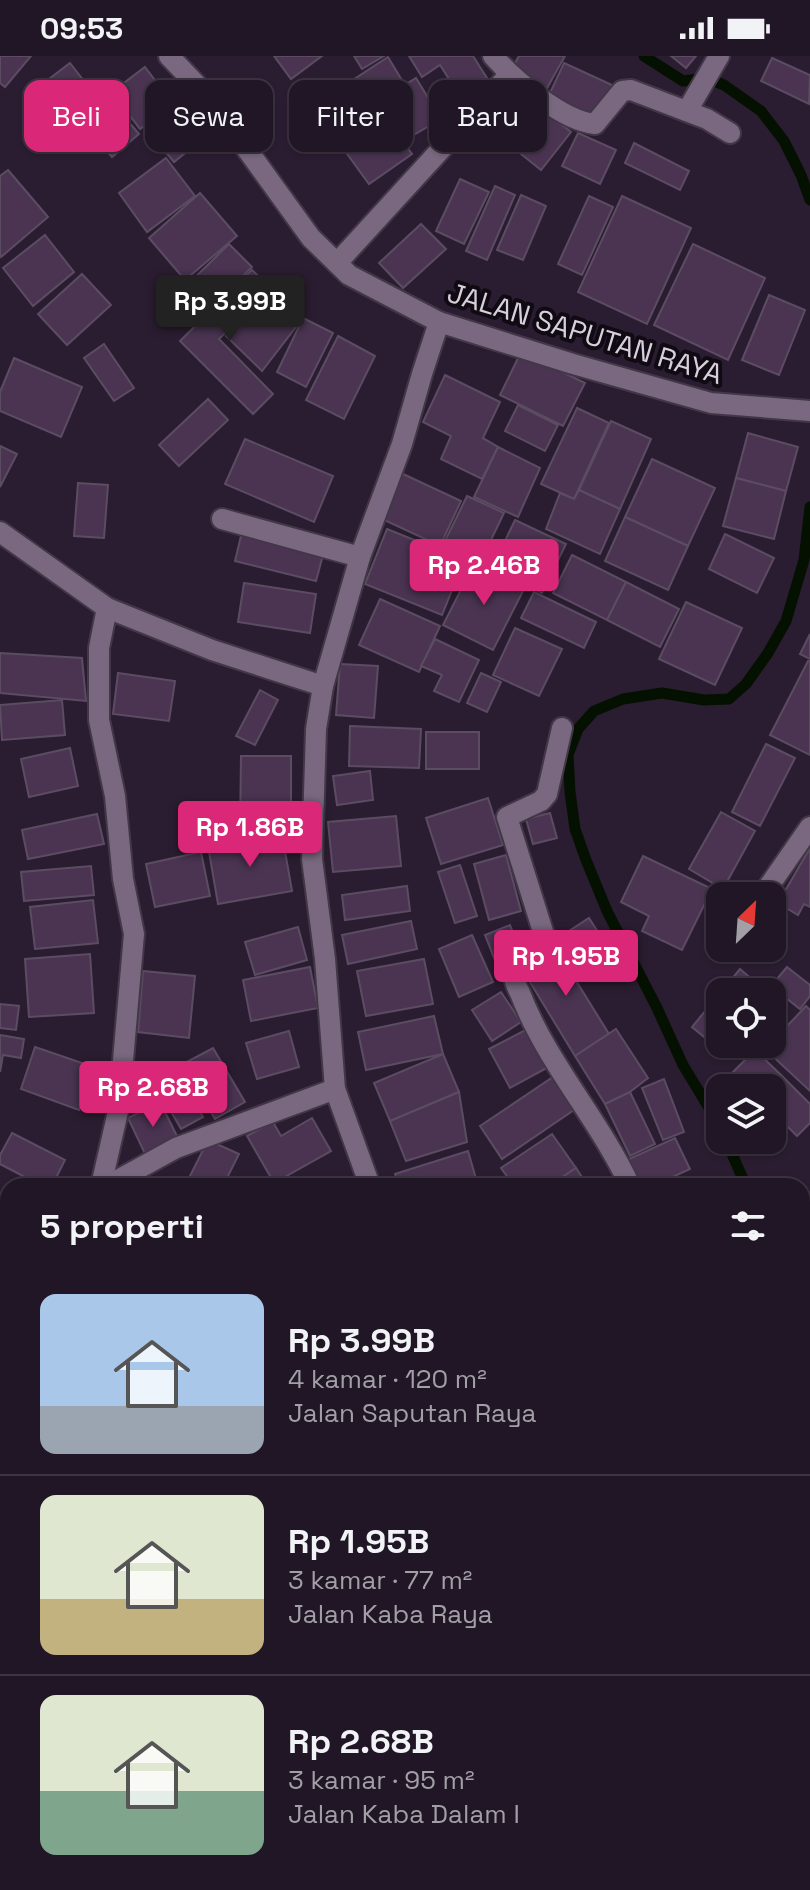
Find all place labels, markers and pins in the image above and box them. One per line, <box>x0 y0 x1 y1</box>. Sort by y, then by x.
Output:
pin: Rp 3.99B <box>147 275 313 343</box>
pin: Rp 2.46B <box>401 539 567 607</box>
pin: Rp 1.86B <box>167 801 333 869</box>
pin: Rp 1.95B <box>483 930 649 998</box>
pin: Rp 2.68B <box>70 1061 236 1129</box>

